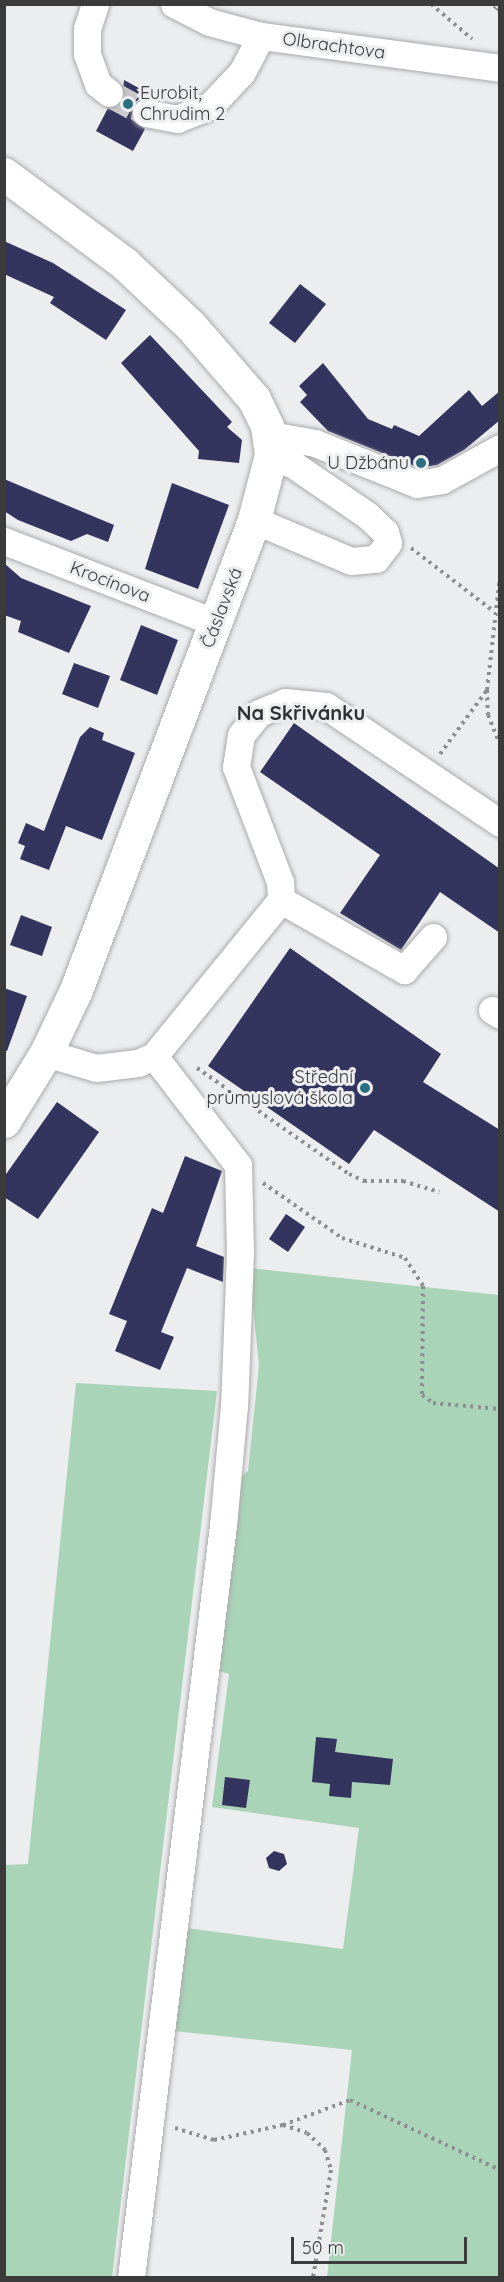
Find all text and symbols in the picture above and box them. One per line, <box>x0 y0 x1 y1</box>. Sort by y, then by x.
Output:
street label: Olbrachtova <box>281 28 387 64</box>
place label: Eurobit, Chrudim 2 <box>140 83 225 125</box>
marker: Eurobit, Chrudim 2 <box>121 97 135 111</box>
place label: U Džbánu <box>327 452 409 474</box>
marker: U Džbánu <box>414 456 428 470</box>
street label: Krocínova <box>67 557 153 607</box>
street label: Čáslavská <box>197 565 247 651</box>
district label: Na Skřivánku <box>237 700 365 724</box>
place label: Střední průmyslová škola <box>206 1067 353 1110</box>
marker: Střední průmyslová škola <box>358 1081 372 1095</box>
scale bar <box>294 2225 470 2263</box>
text: 50 m <box>302 2236 344 2259</box>

